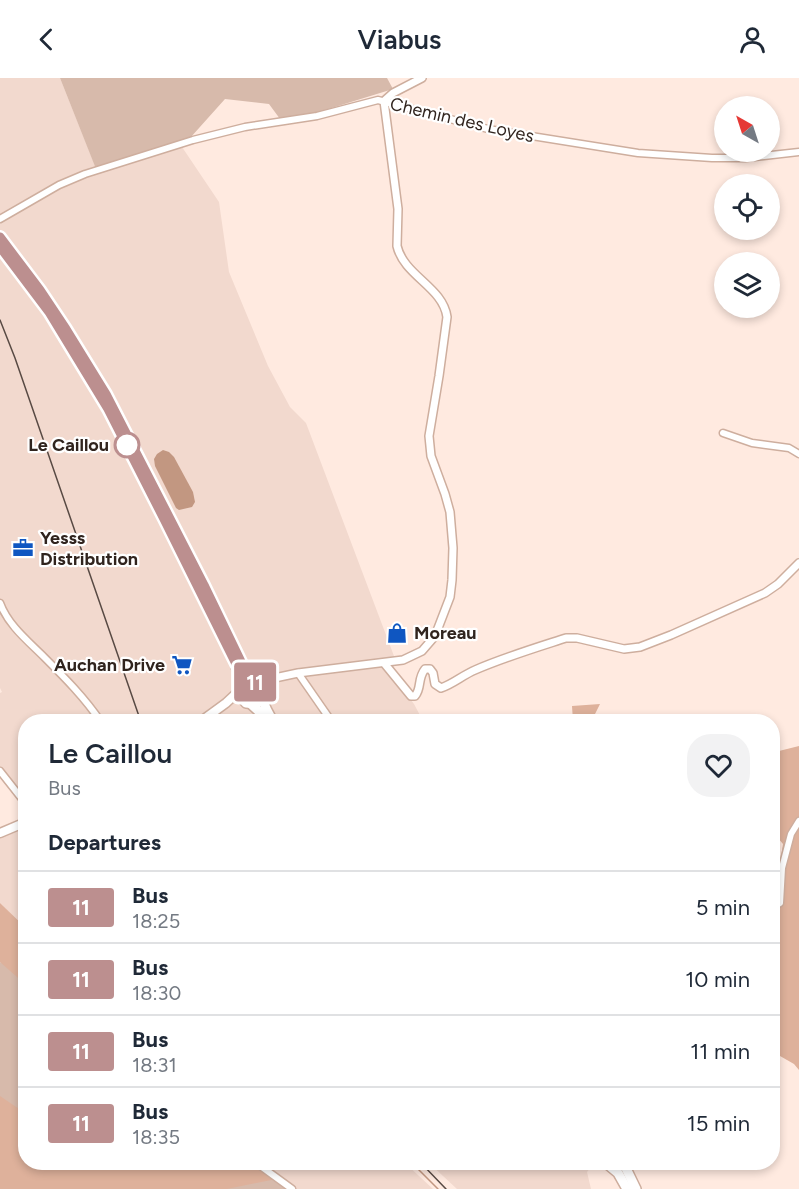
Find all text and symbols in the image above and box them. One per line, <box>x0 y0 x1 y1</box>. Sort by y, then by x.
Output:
icon: back <box>30 23 63 56</box>
text: Viabus <box>358 23 441 56</box>
icon: person <box>736 23 769 56</box>
street label: Chemin des Loyes <box>388 93 536 147</box>
north arrow <box>714 96 780 162</box>
map controls <box>714 96 780 318</box>
button: locate <box>714 174 780 240</box>
button: layers <box>714 252 780 318</box>
marker: Le Caillou <box>114 432 140 458</box>
place label: Le Caillou <box>28 434 109 456</box>
place label: Yesss Distribution <box>40 527 138 570</box>
office icon: Yesss Distribution <box>11 536 35 560</box>
shop icon: Moreau <box>385 621 409 645</box>
place label: Moreau <box>414 622 477 644</box>
supermarket icon: Auchan Drive <box>170 653 194 677</box>
place label: Auchan Drive <box>54 654 165 676</box>
line badge: 11 <box>228 662 282 702</box>
text: 11 <box>246 670 264 695</box>
button: heart <box>687 734 750 797</box>
text: Le Caillou <box>48 736 172 770</box>
text: Bus <box>48 776 81 800</box>
text: Departures <box>48 829 161 856</box>
text: Bus <box>132 882 168 909</box>
text: 5 min <box>696 894 750 921</box>
text: 11 <box>72 895 90 920</box>
text: 18:25 <box>132 909 180 933</box>
text: Bus <box>132 954 168 981</box>
text: 10 min <box>685 966 750 993</box>
text: 11 <box>72 967 90 992</box>
text: 18:30 <box>132 981 181 1005</box>
text: Bus <box>132 1026 168 1053</box>
text: 11 min <box>690 1038 750 1065</box>
text: 11 <box>72 1039 90 1064</box>
text: 18:31 <box>132 1053 177 1077</box>
text: Bus <box>132 1098 168 1125</box>
text: 15 min <box>687 1110 750 1137</box>
text: 11 <box>72 1111 90 1136</box>
text: 18:35 <box>132 1125 180 1149</box>

